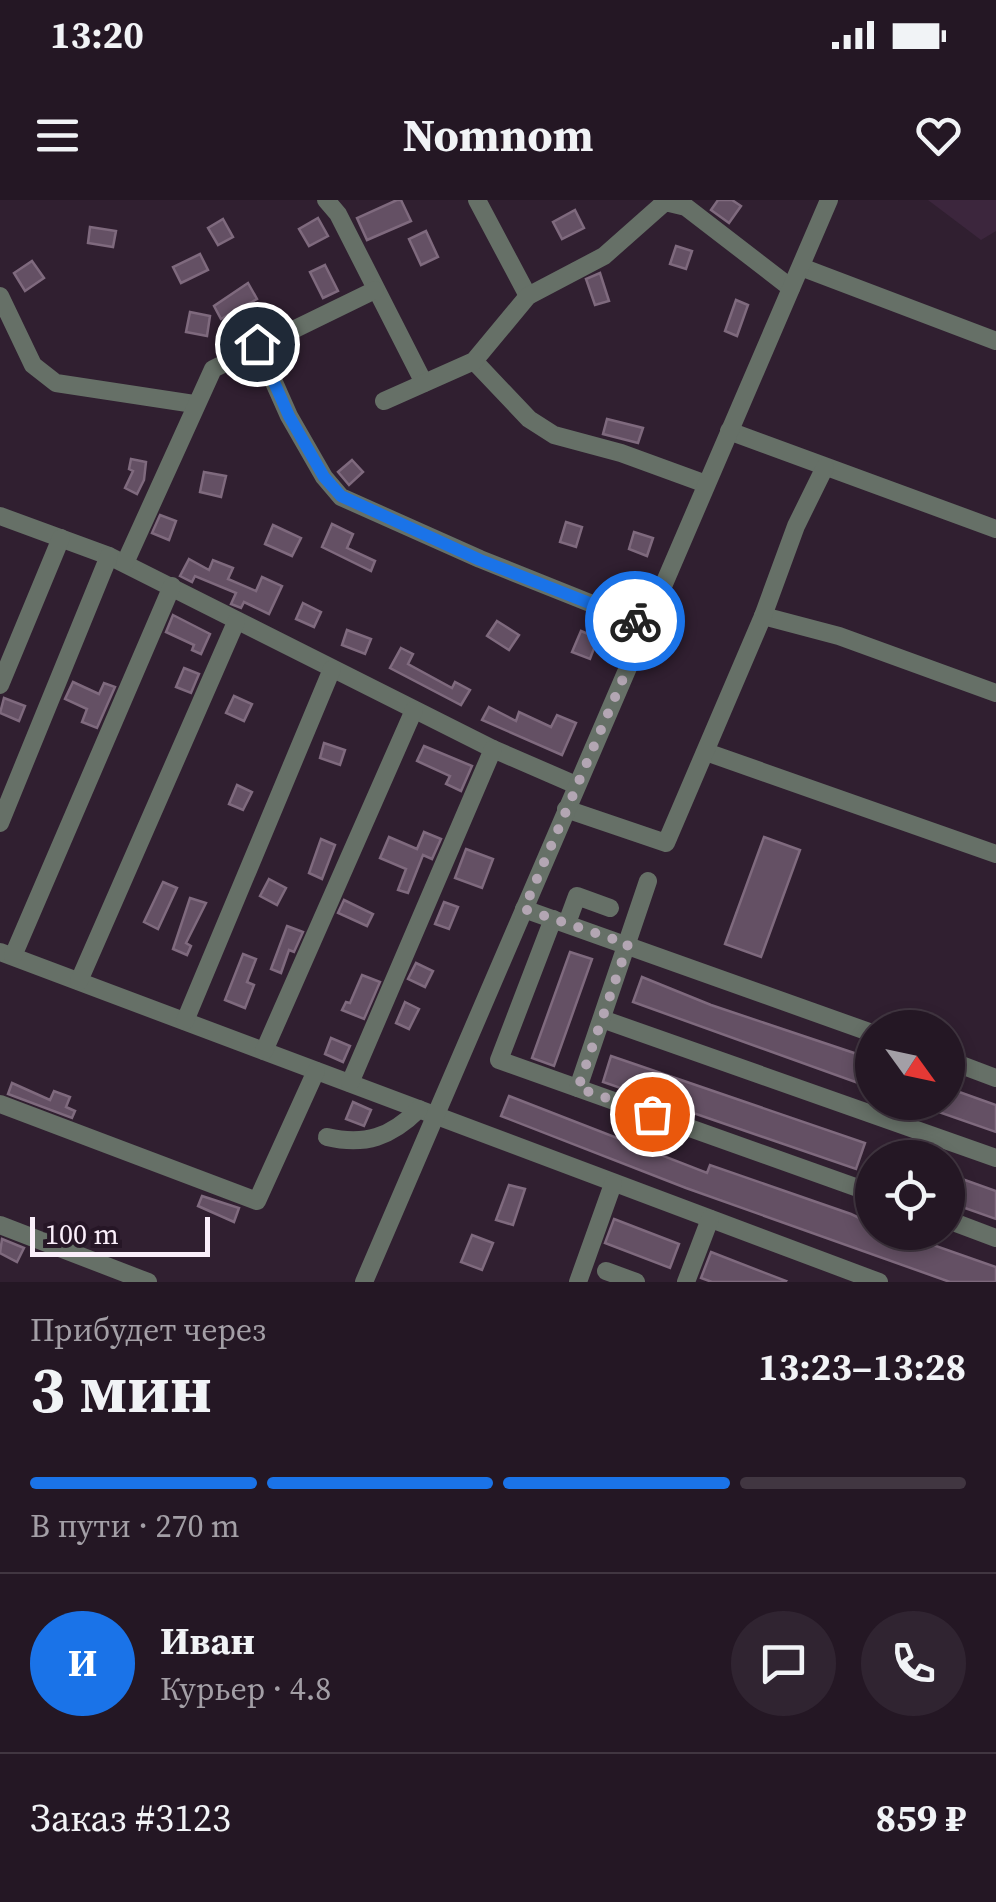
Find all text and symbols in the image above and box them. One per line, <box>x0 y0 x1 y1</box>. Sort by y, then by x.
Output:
text: 13:20 <box>50 9 144 61</box>
text: Nomnom <box>402 104 594 166</box>
icon: menu <box>30 108 85 163</box>
icon: heart <box>911 108 966 163</box>
pin <box>215 302 300 387</box>
icon: home <box>230 317 285 372</box>
courier <box>585 571 685 671</box>
icon: bike <box>608 594 663 649</box>
north arrow <box>855 1010 965 1120</box>
map controls <box>855 1010 965 1250</box>
pin <box>610 1072 695 1157</box>
icon: bag <box>625 1087 680 1142</box>
button: locate <box>855 1140 965 1250</box>
scale bar <box>30 1212 210 1256</box>
text: 100 m <box>45 1215 119 1253</box>
text: Прибудет через <box>30 1308 266 1352</box>
text: 13:23–13:28 <box>758 1341 966 1393</box>
text: 3 мин <box>30 1345 212 1434</box>
text: В пути · 270 m <box>30 1504 240 1548</box>
button: chat <box>731 1611 836 1716</box>
button: phone <box>861 1611 966 1716</box>
text: Иван <box>160 1615 255 1667</box>
text: И <box>68 1637 97 1689</box>
text: Курьер · 4.8 <box>160 1667 331 1711</box>
text: Заказ #3123 <box>30 1792 231 1844</box>
text: 859 ₽ <box>875 1792 966 1844</box>

